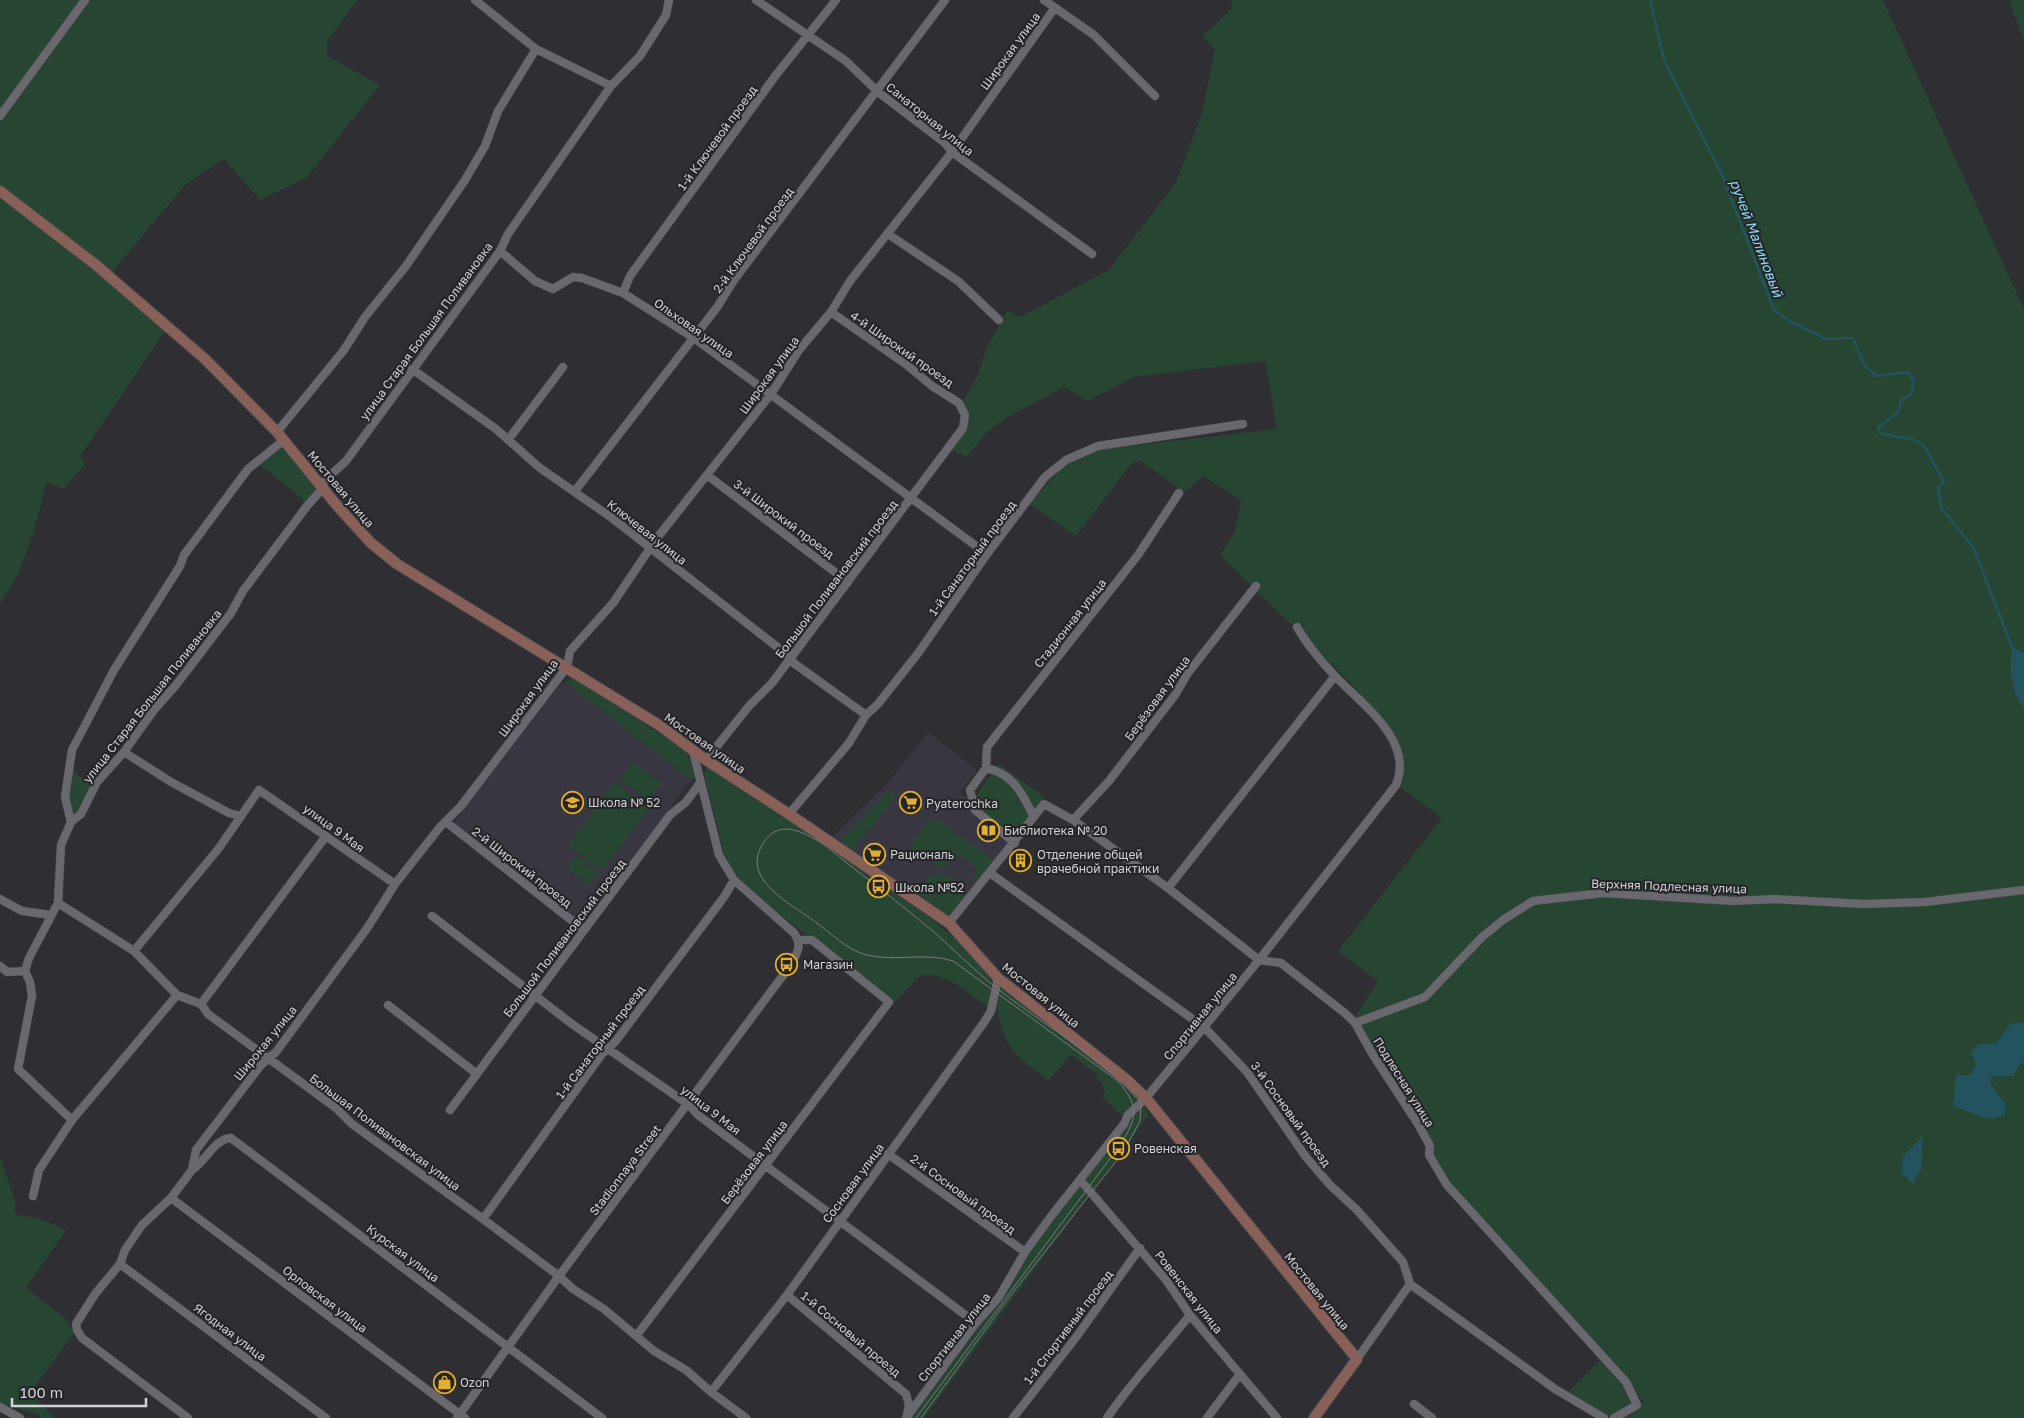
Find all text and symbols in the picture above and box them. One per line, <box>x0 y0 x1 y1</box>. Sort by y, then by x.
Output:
street label: Широкая улица <box>977 9 1043 93</box>
street label: Санаторная улица <box>883 79 977 159</box>
street label: 1-й Ключевой проезд <box>674 83 760 193</box>
water label: ручей Малиновый <box>1727 177 1788 301</box>
street label: 2-й Ключевой проезд <box>710 184 796 296</box>
street label: улица Старая Большая Поливановка <box>356 239 496 423</box>
street label: Ольховая улица <box>651 295 737 361</box>
street label: 4-й Широкий проезд <box>847 308 957 390</box>
street label: Широкая улица <box>736 333 802 417</box>
street label: Мостовая улица <box>305 448 377 530</box>
street label: 3-й Широкий проезд <box>731 476 837 562</box>
street label: Ключевая улица <box>604 496 690 568</box>
street label: Большой Поливановский проезд <box>772 497 900 661</box>
street label: 1-й Санаторный проезд <box>925 497 1019 619</box>
street label: Стадионная улица <box>1031 576 1109 670</box>
street label: улица Старая Большая Поливановка <box>80 606 224 786</box>
street label: Берёзовая улица <box>1121 653 1193 743</box>
street label: Широкая улица <box>495 656 561 740</box>
street label: Мостовая улица <box>662 709 748 777</box>
school or university icon: Школа № 52 <box>560 790 584 814</box>
supermarket icon: Pyaterochka <box>898 791 922 815</box>
place label: Школа № 52 <box>588 795 660 810</box>
place label: Pyaterochka <box>926 796 998 811</box>
street label: улица 9 Мая <box>300 801 368 855</box>
library icon: Библиотека № 20 <box>976 818 1000 842</box>
street label: 2-й Широкий проезд <box>469 823 575 911</box>
place label: Библиотека № 20 <box>1004 823 1108 838</box>
supermarket icon: Рациональ <box>862 842 886 866</box>
place label: Рациональ <box>890 847 954 862</box>
place label: Отделение общей врачебной практики <box>1037 847 1159 876</box>
building icon: Отделение общей врачебной практики <box>1009 849 1033 873</box>
street label: Большой Поливановский проезд <box>500 856 628 1020</box>
bus stop icon: Школа №52 <box>867 875 891 899</box>
street label: Верхняя Подлесная улица <box>1591 876 1747 896</box>
place label: Школа №52 <box>895 880 964 895</box>
bus stop icon: Магазин <box>775 952 799 976</box>
place label: Магазин <box>803 957 853 972</box>
street label: Мостовая улица <box>999 959 1083 1031</box>
street label: Спортивная улица <box>1160 969 1240 1063</box>
street label: 1-й Санаторный проезд <box>552 982 648 1102</box>
street label: Широкая улица <box>230 1002 300 1084</box>
street label: Подлесная улица <box>1370 1034 1438 1130</box>
street label: 3-й Сосновый проезд <box>1248 1058 1334 1170</box>
street label: Большая Поливановская улица <box>307 1070 463 1194</box>
street label: улица 9 Мая <box>678 1082 744 1138</box>
street label: Берёзовая улица <box>718 1117 790 1207</box>
street label: Stadionnaya Street <box>586 1121 664 1218</box>
bus stop icon: Ровенская <box>1106 1136 1130 1160</box>
street label: Сосновая улица <box>819 1140 887 1226</box>
place label: Ровенская <box>1134 1141 1197 1156</box>
street label: 2-й Сосновый проезд <box>907 1151 1019 1237</box>
street label: Курская улица <box>364 1221 442 1285</box>
street label: Ровенская улица <box>1152 1248 1226 1336</box>
street label: Мостовая улица <box>1281 1249 1353 1333</box>
street label: Орловская улица <box>280 1262 370 1336</box>
street label: 1-й Спортивный проезд <box>1020 1267 1116 1387</box>
street label: 1-й Сосновый проезд <box>798 1288 904 1380</box>
street label: Спортивная улица <box>915 1289 993 1385</box>
street label: Ягодная улица <box>191 1300 269 1364</box>
shop icon: Ozon <box>432 1370 456 1394</box>
place label: Ozon <box>460 1375 489 1390</box>
scale bar <box>12 1376 146 1408</box>
text: 100 m <box>20 1383 63 1401</box>

